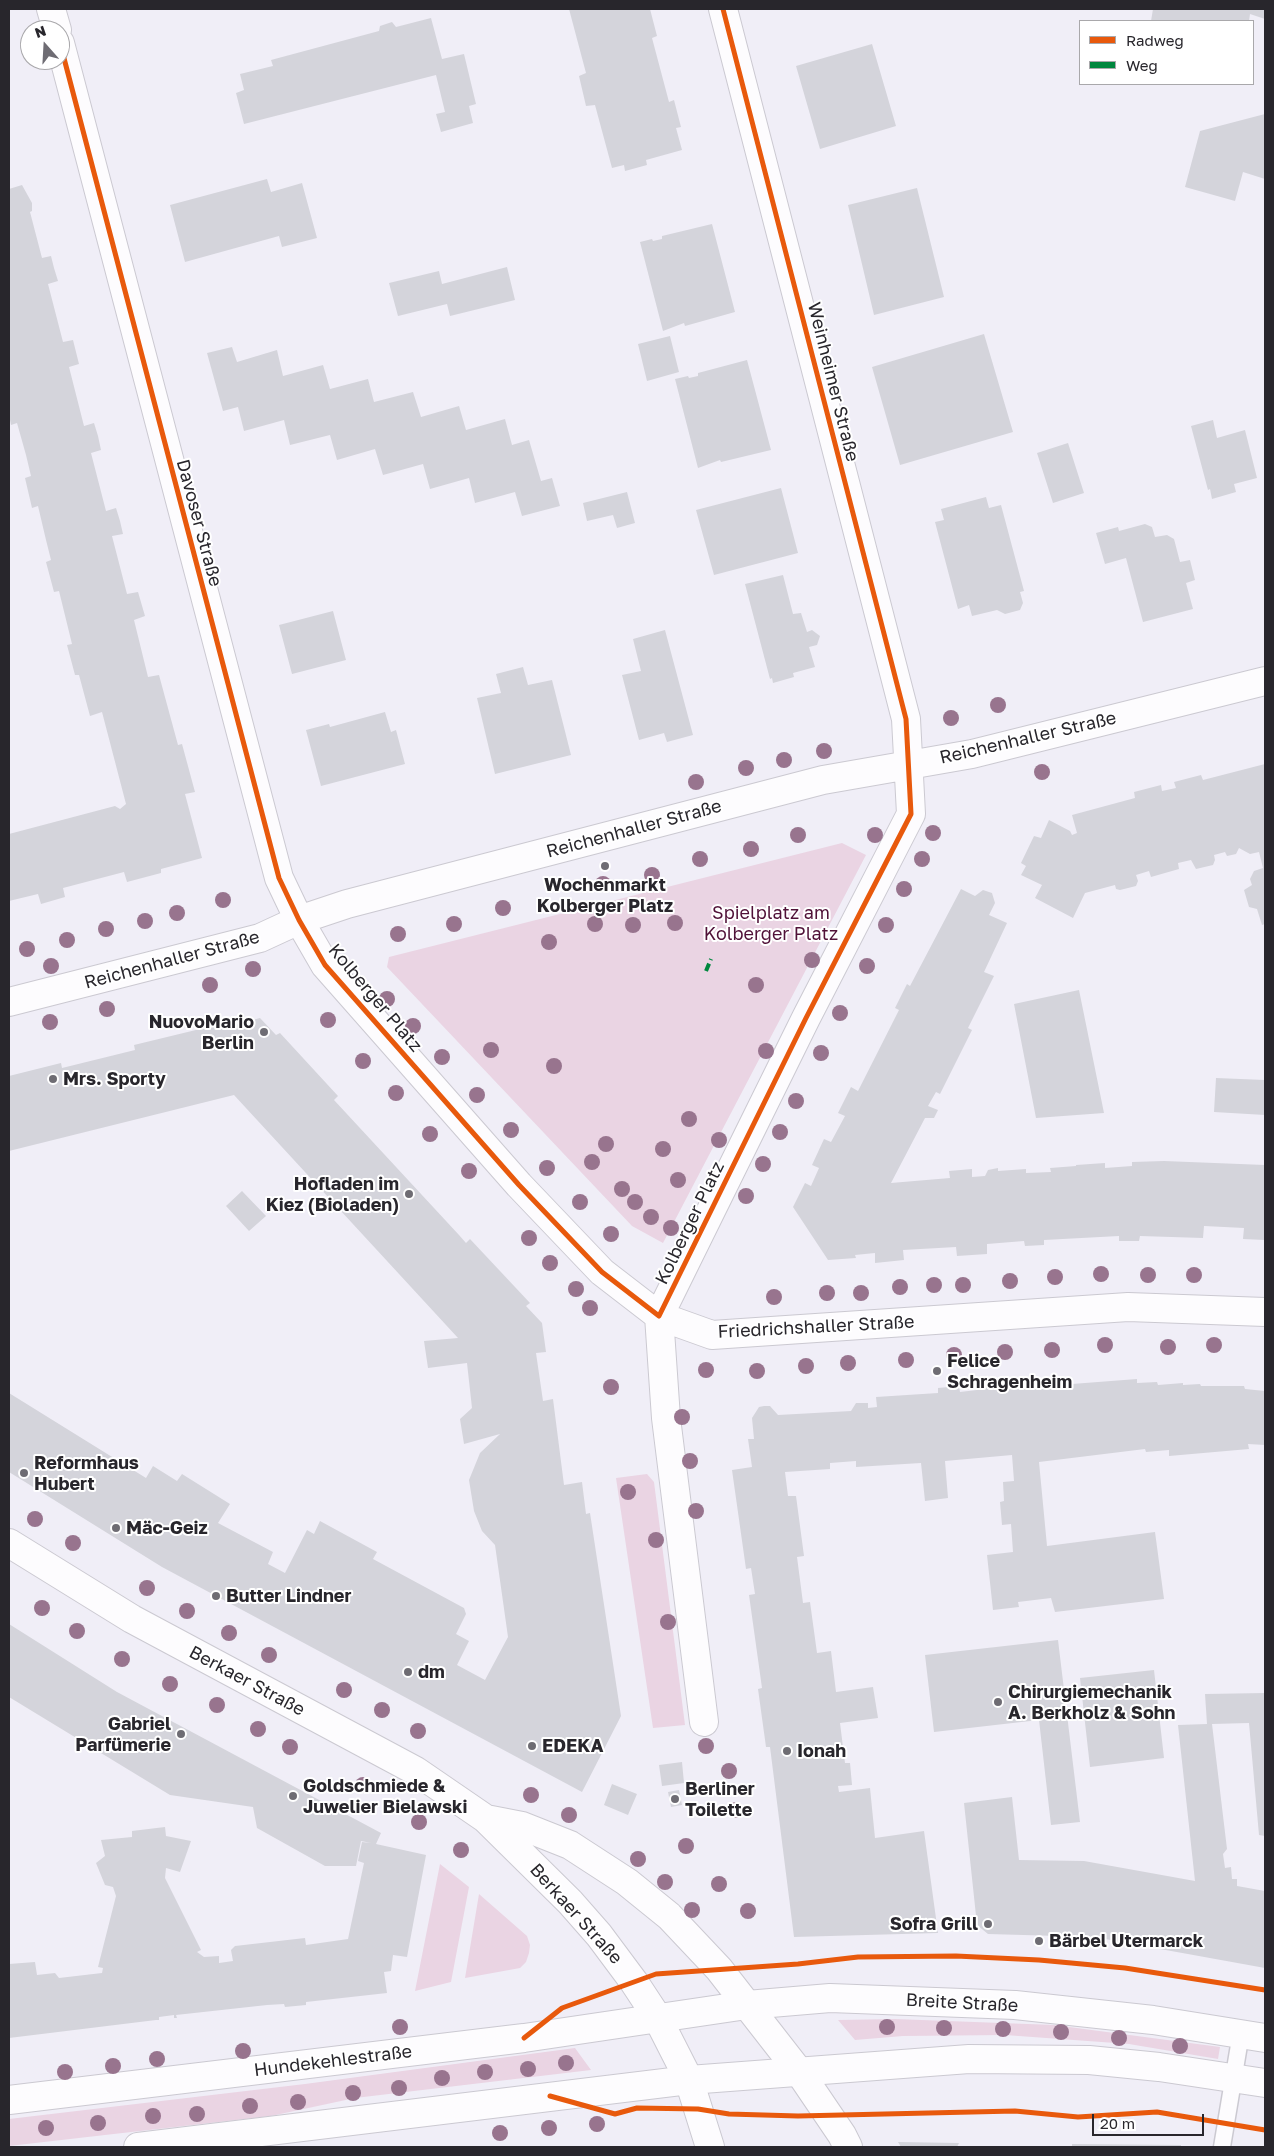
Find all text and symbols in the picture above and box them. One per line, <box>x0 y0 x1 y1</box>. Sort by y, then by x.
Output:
north arrow <box>20 20 70 70</box>
legend <box>1079 20 1254 85</box>
text: N <box>32 22 48 41</box>
text: Radweg <box>1126 31 1184 49</box>
text: Weg <box>1126 56 1158 74</box>
street label: Weinheimer Straße <box>803 300 863 464</box>
street label: Davoser Straße <box>172 457 226 589</box>
street label: Reichenhaller Straße <box>938 707 1118 769</box>
street label: Reichenhaller Straße <box>544 795 724 863</box>
marker: Wochenmarkt Kolberger Platz <box>599 860 611 872</box>
place label: Wochenmarkt Kolberger Platz <box>537 874 673 916</box>
park label: Spielplatz am Kolberger Platz <box>704 902 838 944</box>
street label: Reichenhaller Straße <box>82 926 262 994</box>
street label: Kolberger Platz <box>324 940 426 1056</box>
place label: NuovoMario Berlin <box>149 1011 254 1054</box>
marker: NuovoMario Berlin <box>258 1026 270 1038</box>
place label: Mrs. Sporty <box>63 1068 166 1090</box>
marker: Mrs. Sporty <box>47 1073 59 1085</box>
street label: Kolberger Platz <box>651 1158 729 1288</box>
place label: Hofladen im Kiez (Bioladen) <box>266 1173 399 1216</box>
marker: Hofladen im Kiez (Bioladen) <box>403 1188 415 1200</box>
street label: Friedrichshaller Straße <box>717 1311 915 1343</box>
place label: Felice Schragenheim <box>947 1350 1072 1392</box>
marker: Felice Schragenheim <box>931 1365 943 1377</box>
place label: Reformhaus Hubert <box>34 1452 139 1495</box>
marker: Reformhaus Hubert <box>18 1467 30 1479</box>
place label: Mäc-Geiz <box>126 1517 208 1539</box>
marker: Mäc-Geiz <box>110 1522 122 1534</box>
place label: Butter Lindner <box>226 1585 351 1607</box>
marker: Butter Lindner <box>210 1590 222 1602</box>
street label: Berkaer Straße <box>185 1641 309 1721</box>
place label: dm <box>418 1661 445 1683</box>
marker: dm <box>402 1666 414 1678</box>
place label: Chirurgiemechanik A. Berkholz & Sohn <box>1008 1681 1175 1724</box>
marker: Chirurgiemechanik A. Berkholz & Sohn <box>992 1696 1004 1708</box>
place label: Gabriel Parfümerie <box>75 1713 171 1756</box>
marker: Gabriel Parfümerie <box>175 1728 187 1740</box>
place label: EDEKA <box>542 1735 603 1757</box>
marker: EDEKA <box>526 1740 538 1752</box>
place label: Ionah <box>797 1740 846 1762</box>
marker: Ionah <box>781 1745 793 1757</box>
place label: Goldschmiede & Juwelier Bielawski <box>303 1775 467 1818</box>
place label: Berliner Toilette <box>685 1778 755 1820</box>
marker: Goldschmiede & Juwelier Bielawski <box>287 1790 299 1802</box>
marker: Berliner Toilette <box>669 1793 681 1805</box>
street label: Berkaer Straße <box>525 1859 627 1969</box>
place label: Sofra Grill <box>890 1913 978 1935</box>
marker: Sofra Grill <box>982 1918 994 1930</box>
place label: Bärbel Utermarck <box>1049 1930 1203 1952</box>
marker: Bärbel Utermarck <box>1033 1935 1045 1947</box>
street label: Breite Straße <box>905 1989 1019 2017</box>
street label: Hundekehlestraße <box>253 2041 413 2081</box>
scale bar <box>1094 2104 1206 2136</box>
text: 20 m <box>1100 2114 1135 2132</box>

